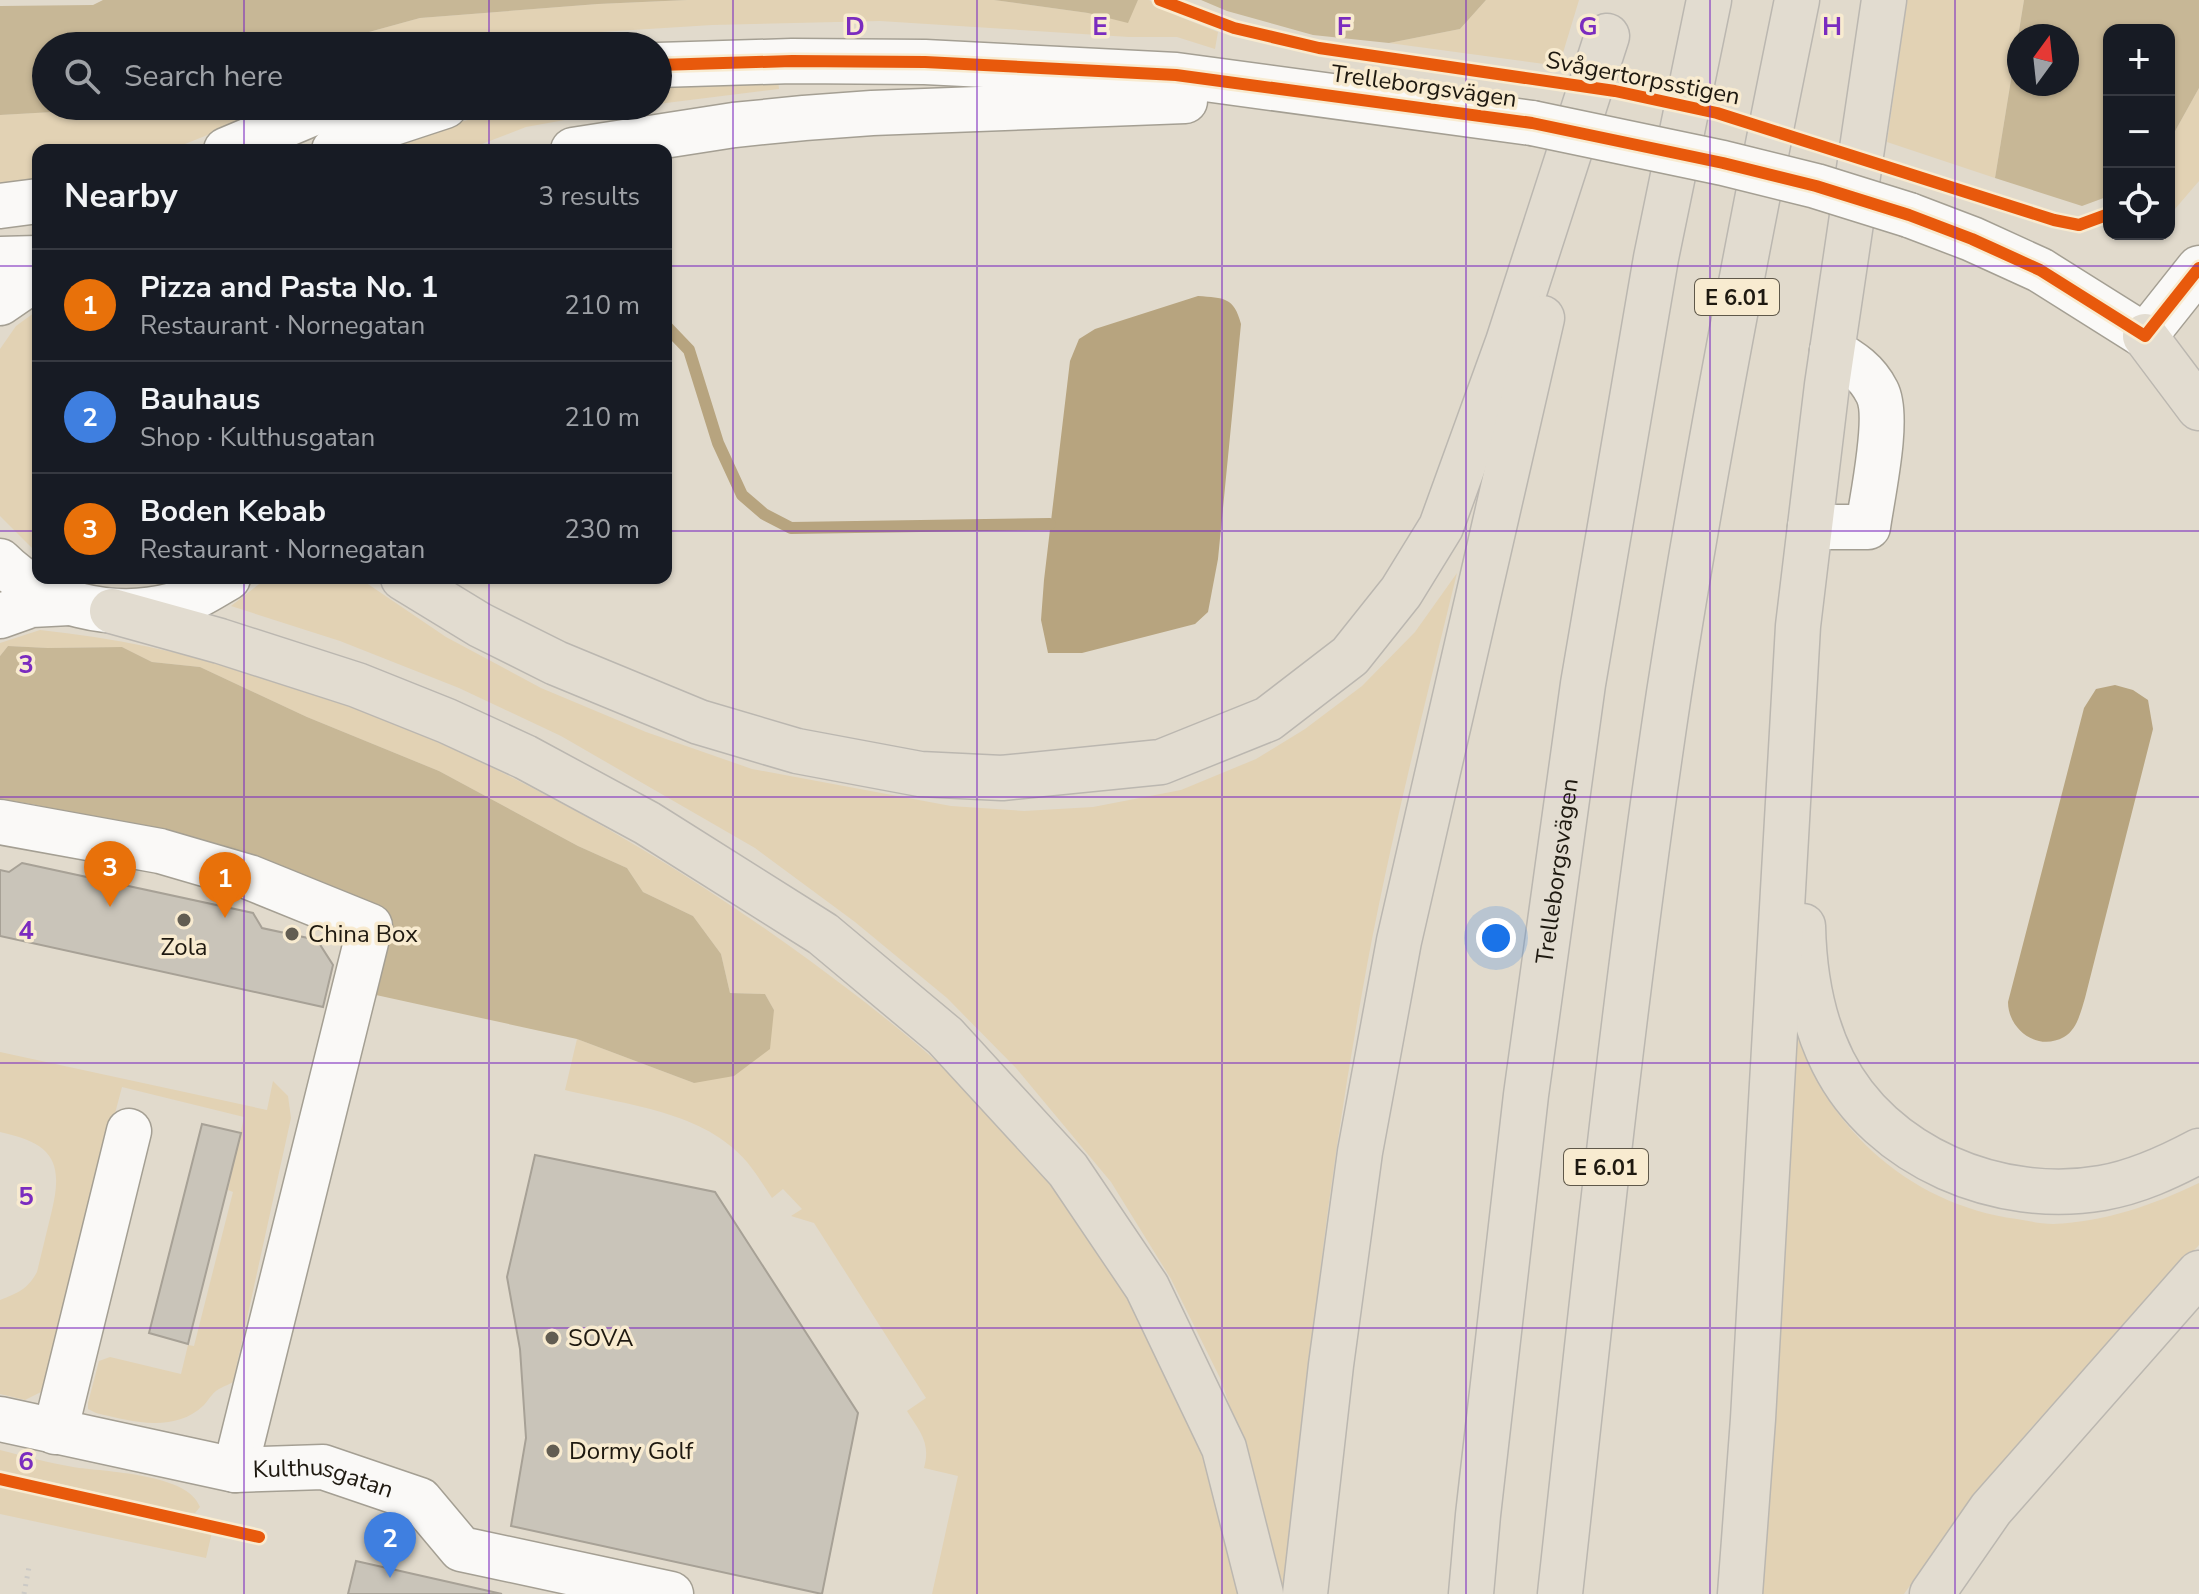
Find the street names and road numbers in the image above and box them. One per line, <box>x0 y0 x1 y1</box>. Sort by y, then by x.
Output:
street label: Svågertorpsstigen <box>1543 43 1743 113</box>
street label: Trelleborgsvägen <box>1329 57 1519 115</box>
road number: E 6.01 <box>1695 279 1779 315</box>
street label: Trelleborgsvägen <box>1528 776 1586 966</box>
road number: E 6.01 <box>1564 1149 1648 1185</box>
street label: Kulthusgatan <box>252 1451 398 1506</box>

